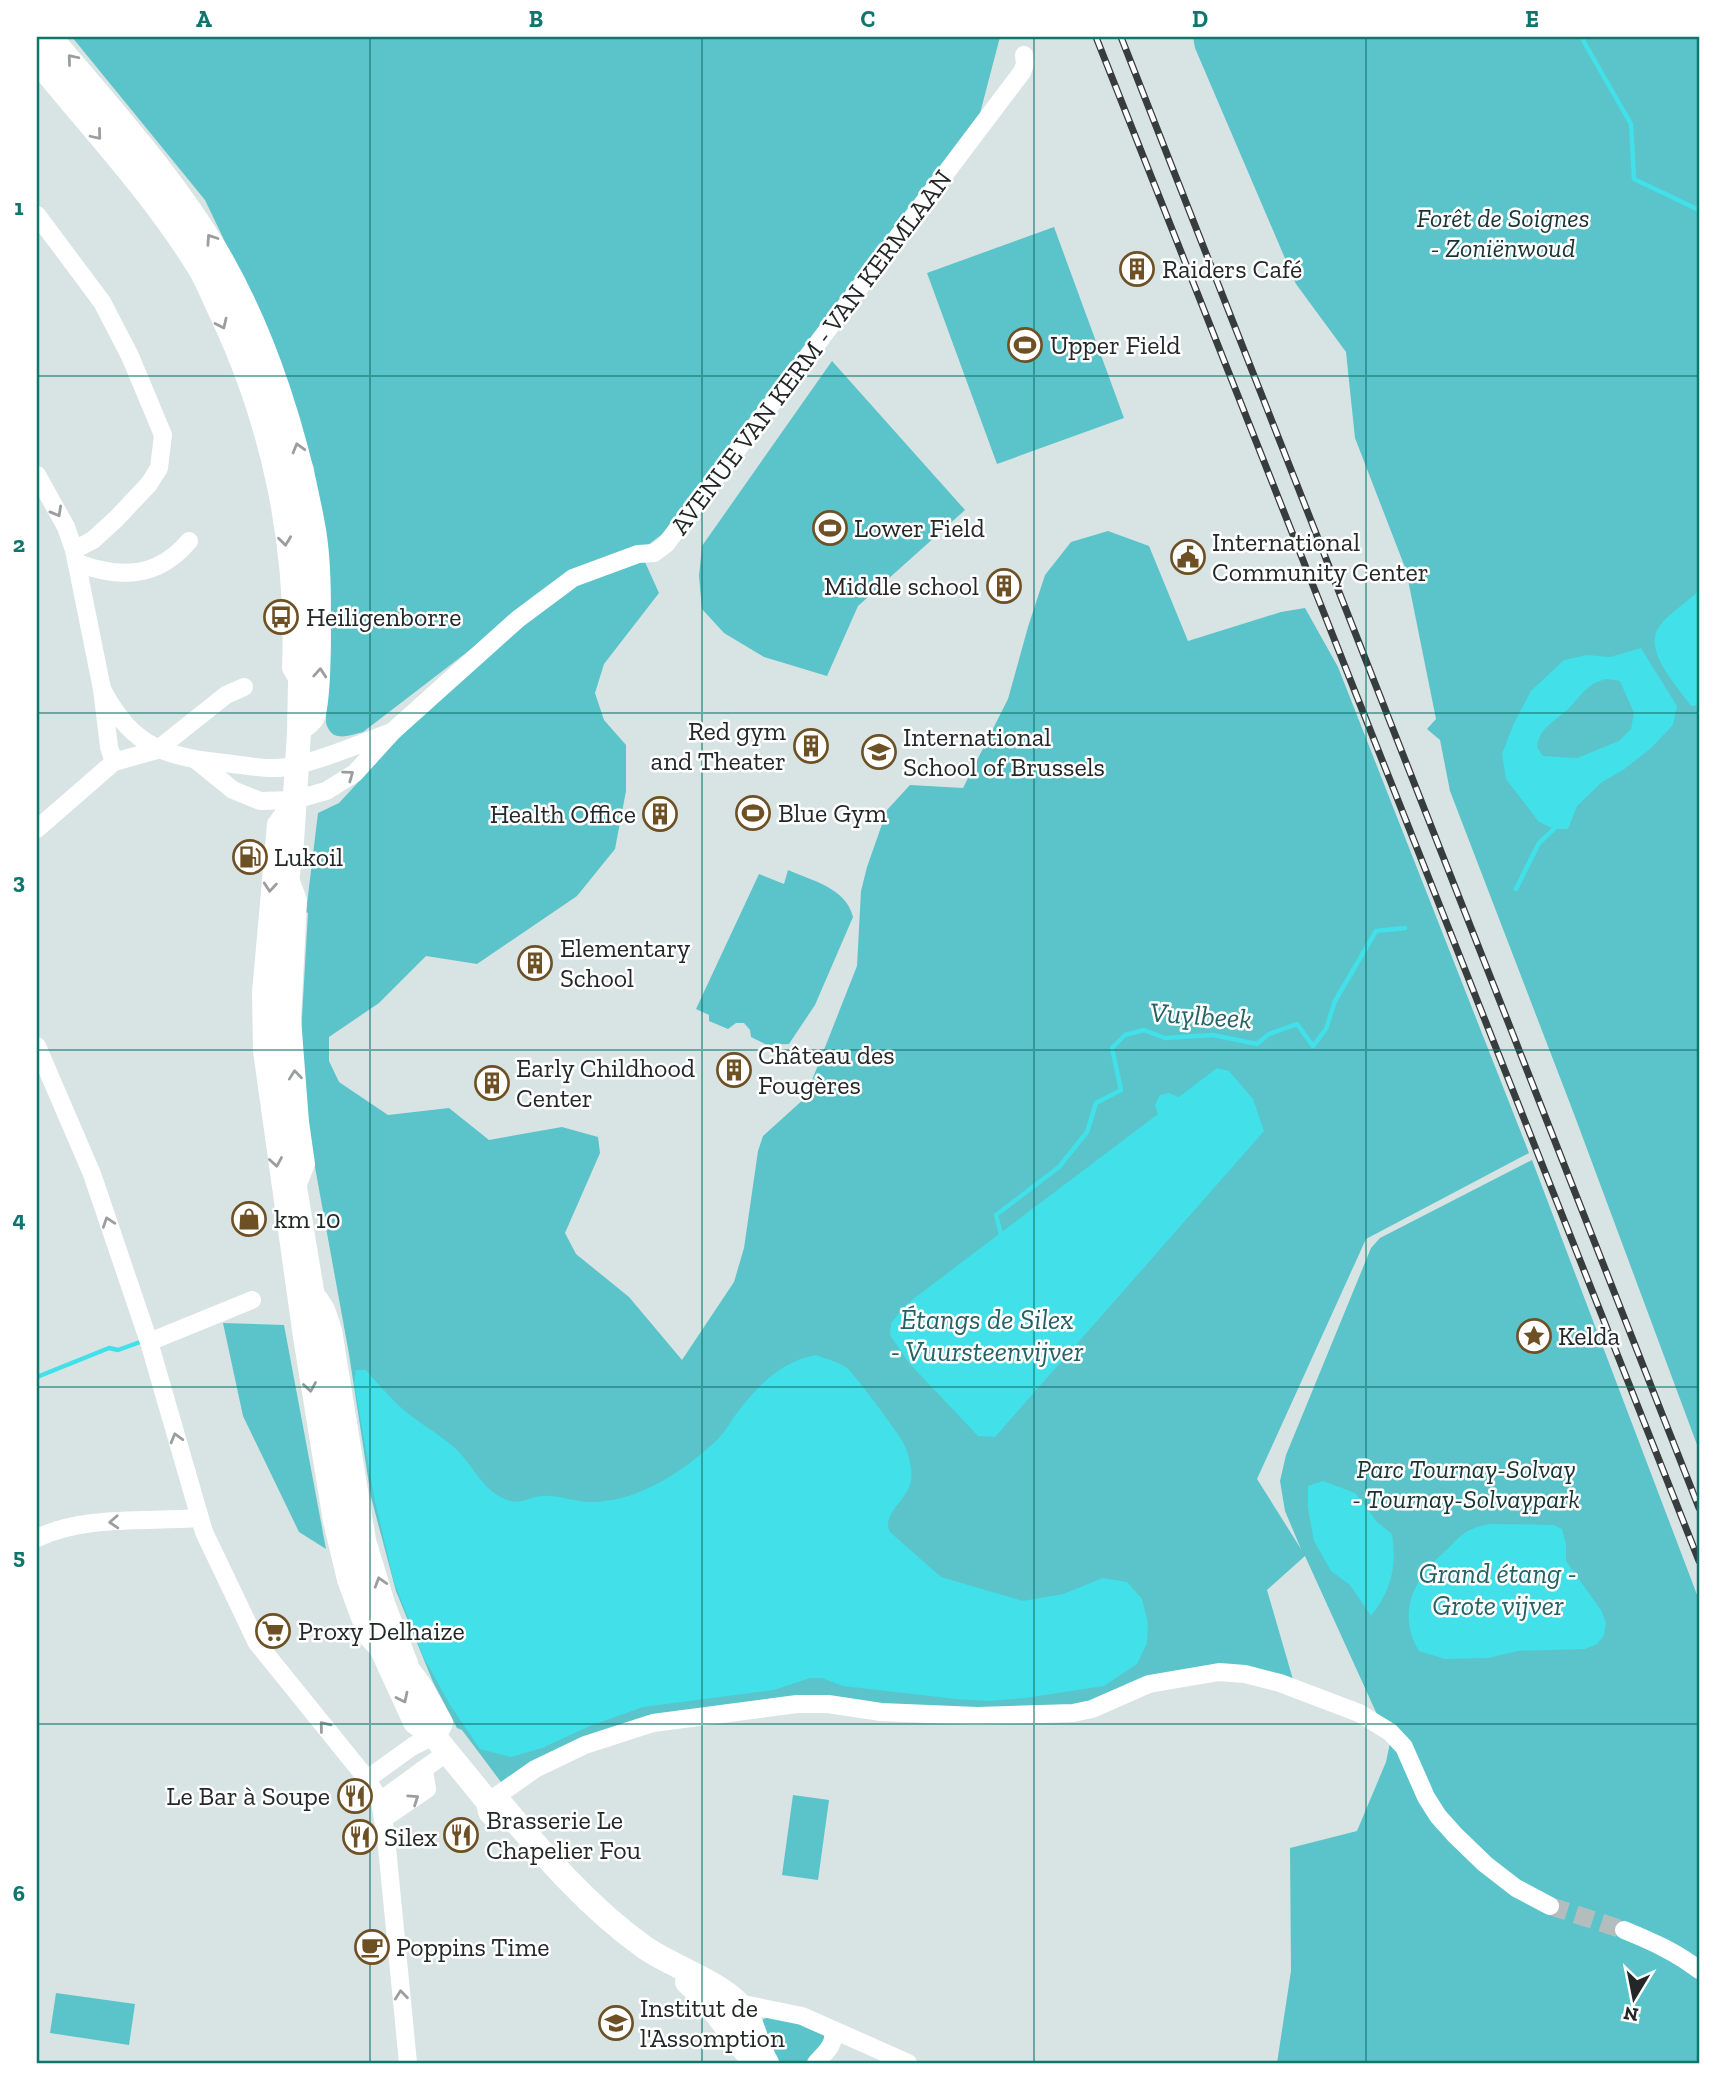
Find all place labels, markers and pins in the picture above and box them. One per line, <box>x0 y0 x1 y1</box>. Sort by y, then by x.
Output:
building icon: Raiders Café <box>1118 250 1156 288</box>
place label: Raiders Café <box>1162 253 1302 285</box>
sports icon: Upper Field <box>1006 326 1044 364</box>
place label: Upper Field <box>1050 329 1181 361</box>
sports icon: Lower Field <box>811 509 849 547</box>
place label: Lower Field <box>854 512 985 544</box>
place label: International Community Center <box>1212 526 1429 588</box>
public building icon: International Community Center <box>1169 538 1207 576</box>
building icon: Middle school <box>985 567 1023 605</box>
place label: Middle school <box>824 570 979 602</box>
bus stop icon: Heiligenborre <box>262 598 300 636</box>
place label: Heiligenborre <box>306 601 461 633</box>
place label: Red gym and Theater <box>651 715 787 777</box>
place label: International School of Brussels <box>903 721 1105 783</box>
building icon: Red gym and Theater <box>792 727 830 765</box>
school or university icon: International School of Brussels <box>860 733 898 771</box>
sports icon: Blue Gym <box>734 794 772 832</box>
building icon: Health Office <box>641 795 679 833</box>
place label: Blue Gym <box>778 797 887 829</box>
place label: Health Office <box>490 798 636 830</box>
fuel station icon: Lukoil <box>231 838 269 876</box>
place label: Lukoil <box>274 841 343 873</box>
place label: Elementary School <box>560 932 691 994</box>
building icon: Elementary School <box>516 944 554 982</box>
place label: Château des Fougères <box>758 1039 895 1101</box>
building icon: Château des Fougères <box>715 1051 753 1089</box>
place label: Early Childhood Center <box>516 1052 695 1114</box>
building icon: Early Childhood Center <box>473 1064 511 1102</box>
shop icon: km 10 <box>230 1200 268 1238</box>
place label: km 10 <box>274 1203 341 1235</box>
place icon: Kelda <box>1515 1317 1553 1355</box>
place label: Kelda <box>1558 1320 1621 1352</box>
supermarket icon: Proxy Delhaize <box>254 1612 292 1650</box>
place label: Proxy Delhaize <box>298 1615 465 1647</box>
restaurant icon: Le Bar à Soupe <box>336 1777 374 1815</box>
place label: Le Bar à Soupe <box>166 1780 330 1812</box>
place label: Brasserie Le Chapelier Fou <box>486 1804 642 1866</box>
restaurant icon: Brasserie Le Chapelier Fou <box>442 1816 480 1854</box>
restaurant icon: Silex <box>341 1818 379 1856</box>
place label: Silex <box>384 1821 437 1853</box>
cafe icon: Poppins Time <box>353 1928 391 1966</box>
place label: Poppins Time <box>396 1931 549 1963</box>
place label: Institut de l'Assomption <box>640 1992 785 2054</box>
school or university icon: Institut de l'Assomption <box>597 2004 635 2042</box>

